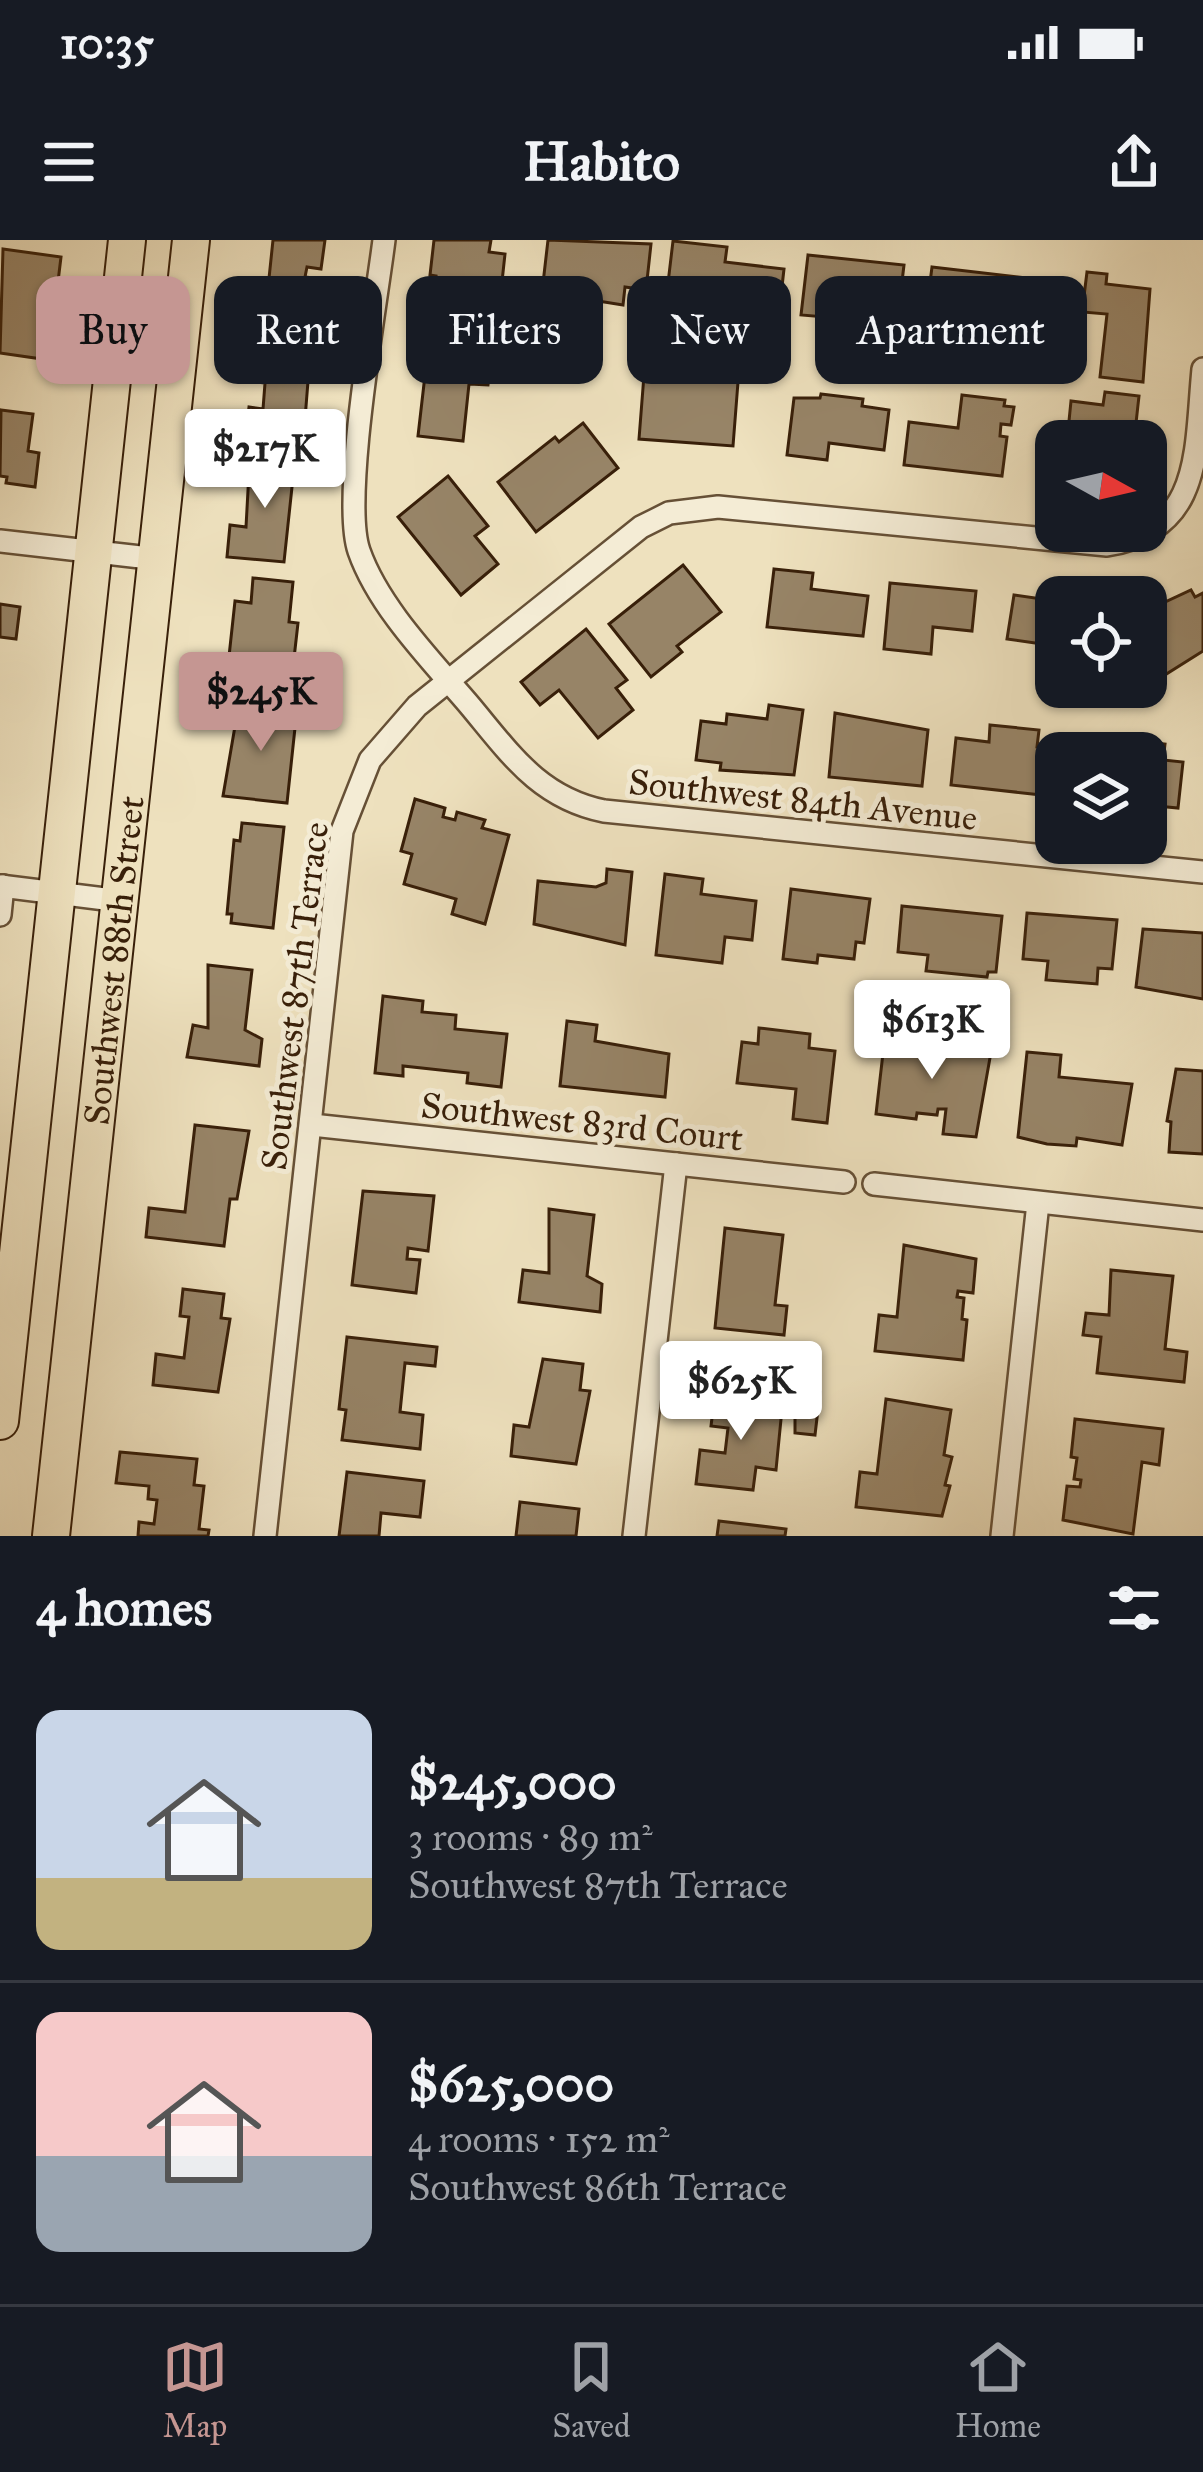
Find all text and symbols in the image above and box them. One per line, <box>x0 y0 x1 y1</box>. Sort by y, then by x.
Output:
text: 10:35 <box>60 15 154 70</box>
icon: menu <box>36 129 102 195</box>
text: Habito <box>523 129 680 195</box>
icon: share <box>1101 129 1167 195</box>
chip: Buy <box>36 276 190 384</box>
chip: Rent <box>214 276 382 384</box>
chip: Filters <box>406 276 603 384</box>
chip: New <box>627 276 791 384</box>
chip: Apartment <box>815 276 1087 384</box>
pin: $217K <box>181 409 349 511</box>
north arrow <box>1035 420 1167 552</box>
map controls <box>1035 420 1167 864</box>
text: $217K <box>212 424 318 472</box>
button: locate <box>1035 576 1167 708</box>
pin: $245K <box>177 652 345 754</box>
text: $245K <box>206 667 316 715</box>
button: layers <box>1035 732 1167 864</box>
street label: Southwest 84th Avenue <box>626 760 979 840</box>
street label: Southwest 88th Street <box>75 793 154 1127</box>
street label: Southwest 87th Terrace <box>252 819 338 1173</box>
pin: $613K <box>848 980 1016 1082</box>
text: $613K <box>881 995 983 1043</box>
street label: Southwest 83rd Court <box>419 1083 745 1161</box>
pin: $625K <box>657 1341 825 1443</box>
text: $625K <box>687 1356 795 1404</box>
icon: filters <box>1101 1575 1167 1641</box>
text: 4 homes <box>36 1577 212 1639</box>
text: $245,000 <box>408 1751 617 1813</box>
icon: home <box>132 1758 276 1902</box>
text: 3 rooms · 89 m² <box>408 1813 653 1861</box>
text: Southwest 87th Terrace <box>408 1861 788 1909</box>
text: $625,000 <box>408 2053 614 2115</box>
icon: home <box>132 2060 276 2204</box>
text: 4 rooms · 152 m² <box>408 2115 670 2163</box>
text: Southwest 86th Terrace <box>408 2163 787 2211</box>
tab: Map <box>162 2334 228 2446</box>
tab: Saved <box>552 2334 631 2446</box>
tab: Home <box>955 2334 1041 2446</box>

